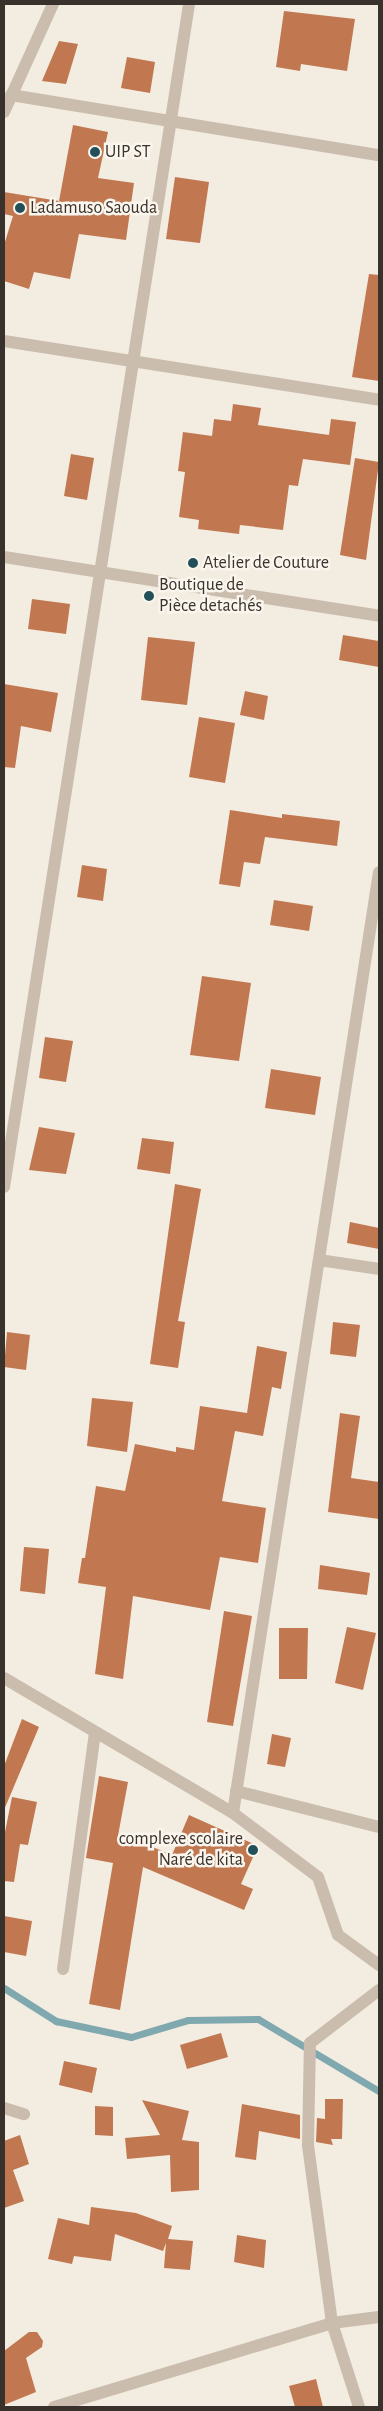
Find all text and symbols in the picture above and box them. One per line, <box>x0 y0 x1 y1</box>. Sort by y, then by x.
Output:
place label: UIP ST <box>105 141 150 163</box>
marker: UIP ST <box>89 146 101 158</box>
place label: Ladamuso Saouda <box>30 197 157 219</box>
marker: Ladamuso Saouda <box>14 202 26 214</box>
place label: Atelier de Couture <box>203 552 329 574</box>
marker: Atelier de Couture <box>187 557 199 569</box>
place label: Boutique de Pièce detachés <box>159 575 262 618</box>
marker: Boutique de Pièce detachés <box>143 590 155 602</box>
place label: complexe scolaire Naré de kita <box>119 1829 243 1872</box>
marker: complexe scolaire Naré de kita <box>247 1844 259 1856</box>

